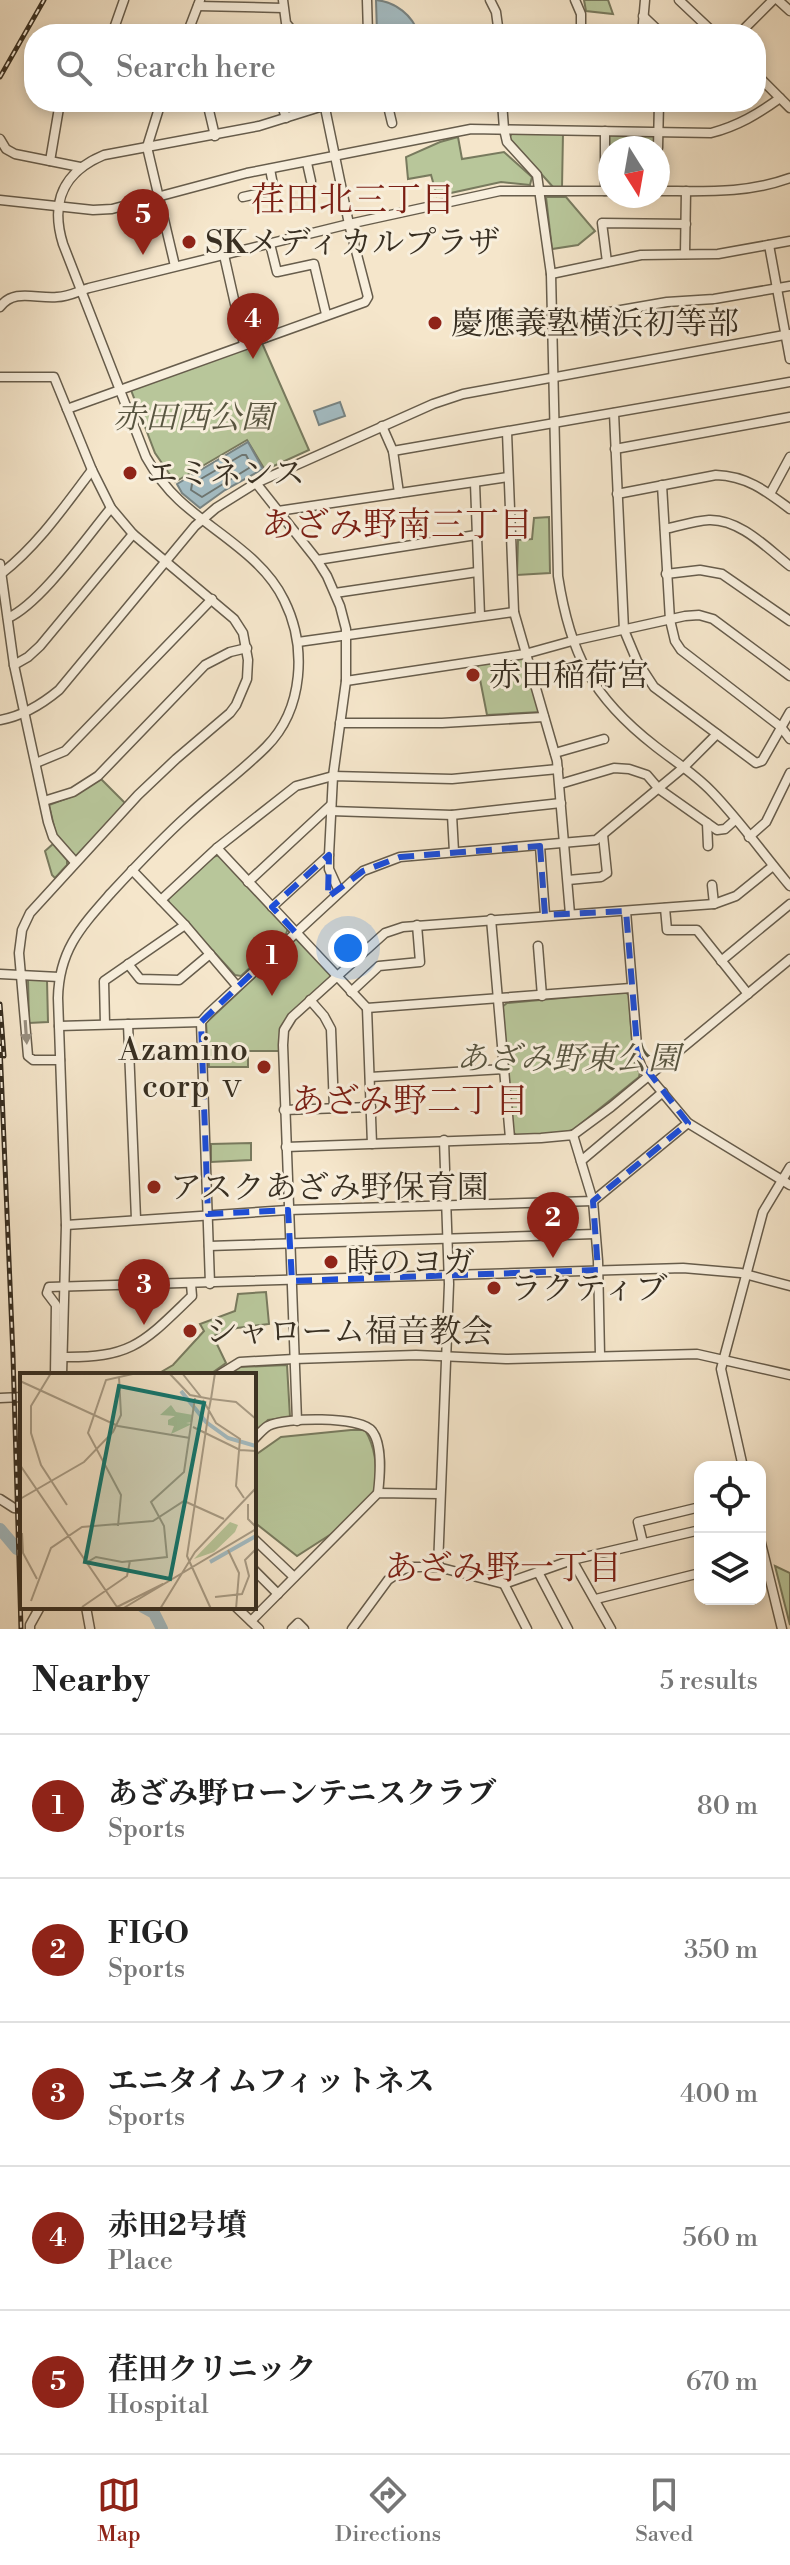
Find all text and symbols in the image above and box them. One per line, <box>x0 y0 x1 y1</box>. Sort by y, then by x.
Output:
search box <box>24 24 766 112</box>
icon: search <box>52 46 96 90</box>
text: Search here <box>116 49 276 87</box>
north arrow <box>598 136 670 208</box>
district label: 荏田北三丁目 <box>251 180 455 222</box>
pin: 5 <box>117 189 169 255</box>
place label: SKメディカルプラザ <box>205 223 500 263</box>
marker: SKメディカルプラザ <box>180 233 198 251</box>
pin: 4 <box>227 293 279 359</box>
place label: 慶應義塾横浜初等部 <box>451 304 739 344</box>
marker: 慶應義塾横浜初等部 <box>426 314 444 332</box>
park label: 赤田西公園 <box>113 398 278 438</box>
place label: エミネンス <box>146 454 305 494</box>
marker: エミネンス <box>121 464 139 482</box>
district label: あざみ野南三丁目 <box>261 505 533 547</box>
place label: 赤田稲荷宮 <box>489 656 649 696</box>
marker: 赤田稲荷宮 <box>464 666 482 684</box>
your location <box>328 928 368 968</box>
pin: 1 <box>246 930 298 996</box>
one-way arrow <box>20 1020 33 1045</box>
place label: Azamino corp ⅴ <box>118 1030 248 1107</box>
park label: あざみ野東公園 <box>456 1039 685 1079</box>
marker: Azamino corp ⅴ <box>255 1058 273 1076</box>
district label: あざみ野二丁目 <box>291 1081 529 1123</box>
place label: アスクあざみ野保育園 <box>170 1168 489 1208</box>
marker: アスクあざみ野保育園 <box>145 1178 163 1196</box>
pin: 2 <box>527 1192 579 1258</box>
place label: 時のヨガ <box>347 1243 475 1283</box>
marker: 時のヨガ <box>322 1253 340 1271</box>
pin: 3 <box>118 1259 170 1325</box>
place label: ラクティブ <box>510 1269 667 1309</box>
marker: ラクティブ <box>485 1279 503 1297</box>
place label: シャローム福音教会 <box>206 1312 493 1352</box>
marker: シャローム福音教会 <box>181 1322 199 1340</box>
inset map <box>20 1373 256 1609</box>
map controls <box>694 1461 766 1605</box>
button: locate <box>694 1461 766 1533</box>
button: layers <box>694 1533 766 1605</box>
district label: あざみ野一丁目 <box>384 1548 622 1590</box>
text: Nearby <box>32 1660 150 1702</box>
text: 5 results <box>660 1665 758 1697</box>
text: あざみ野ローンテニスクラブ <box>108 1775 496 1813</box>
text: 1 <box>52 1790 64 1822</box>
text: 80 m <box>697 1790 758 1822</box>
text: Sports <box>108 1813 185 1845</box>
text: FIGO <box>108 1915 189 1953</box>
text: 2 <box>50 1934 66 1966</box>
text: 350 m <box>684 1934 758 1966</box>
text: Sports <box>108 1953 185 1985</box>
text: エニタイムフィットネス <box>108 2063 435 2101</box>
text: 3 <box>50 2078 66 2110</box>
text: 400 m <box>680 2078 758 2110</box>
text: Sports <box>108 2101 185 2133</box>
text: 赤田2号墳 <box>108 2207 247 2245</box>
text: 4 <box>49 2222 67 2254</box>
text: 560 m <box>683 2222 758 2254</box>
text: Place <box>108 2245 173 2277</box>
text: 荏田クリニック <box>108 2351 316 2389</box>
text: 5 <box>50 2366 66 2398</box>
text: 670 m <box>686 2366 758 2398</box>
text: Hospital <box>108 2389 209 2421</box>
tab: Map <box>97 2473 141 2548</box>
tab: Directions <box>335 2473 441 2548</box>
tab: Saved <box>635 2473 693 2548</box>

